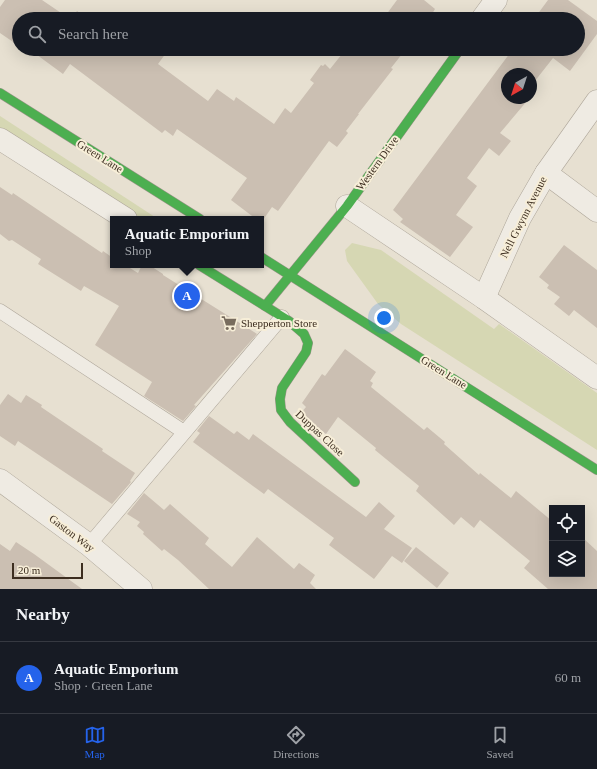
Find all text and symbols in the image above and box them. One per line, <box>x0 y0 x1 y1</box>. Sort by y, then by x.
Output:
search box <box>12 12 585 56</box>
icon: search <box>26 23 48 45</box>
text: Search here <box>58 26 128 42</box>
north arrow <box>501 68 537 104</box>
street label: Western Drive <box>353 134 401 192</box>
street label: Green Lane <box>75 137 125 175</box>
street label: Nell Gwynn Avenue <box>497 174 549 260</box>
popup <box>110 216 264 268</box>
text: Aquatic Emporium <box>125 226 249 242</box>
text: Shop <box>125 243 151 258</box>
pin: A <box>174 281 200 311</box>
your location <box>374 308 394 328</box>
supermarket icon: Shepperton Store <box>220 314 238 332</box>
place label: Shepperton Store <box>241 317 317 329</box>
street label: Green Lane <box>419 353 469 391</box>
street label: Duppas Close <box>293 408 347 458</box>
map controls <box>549 505 585 577</box>
button: locate <box>549 505 585 541</box>
street label: Gaston Way <box>47 512 97 554</box>
button: layers <box>549 541 585 577</box>
scale bar <box>12 561 83 580</box>
text: 20 m <box>18 564 40 576</box>
text: Nearby <box>16 605 70 624</box>
text: Aquatic Emporium <box>54 661 179 677</box>
text: A <box>24 670 34 685</box>
text: 60 m <box>555 670 581 685</box>
text: Shop · Green Lane <box>54 678 153 693</box>
tab: Map <box>84 724 106 760</box>
tab: Directions <box>273 724 319 760</box>
tab: Saved <box>486 724 513 760</box>

